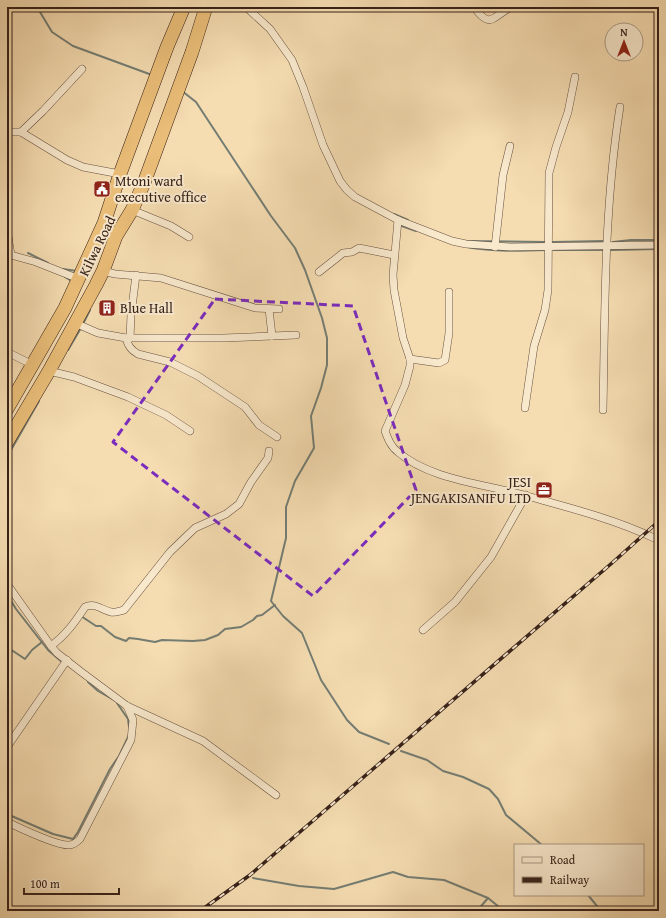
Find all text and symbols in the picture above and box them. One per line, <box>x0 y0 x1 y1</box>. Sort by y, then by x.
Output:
north arrow <box>604 22 644 62</box>
text: N <box>620 24 628 40</box>
place label: Mtoni ward executive office <box>115 171 207 207</box>
public building icon: Mtoni ward executive office <box>92 179 112 199</box>
street label: Kilwa Road <box>74 212 120 280</box>
building icon: Blue Hall <box>97 298 117 318</box>
place label: Blue Hall <box>120 298 173 318</box>
place label: JESI JENGAKISANIFU LTD <box>409 472 531 508</box>
office icon: JESI JENGAKISANIFU LTD <box>534 480 554 500</box>
legend <box>514 844 644 896</box>
text: Road <box>550 851 576 868</box>
scale bar <box>24 870 119 896</box>
text: Railway <box>550 871 589 888</box>
text: 100 m <box>30 875 60 892</box>

